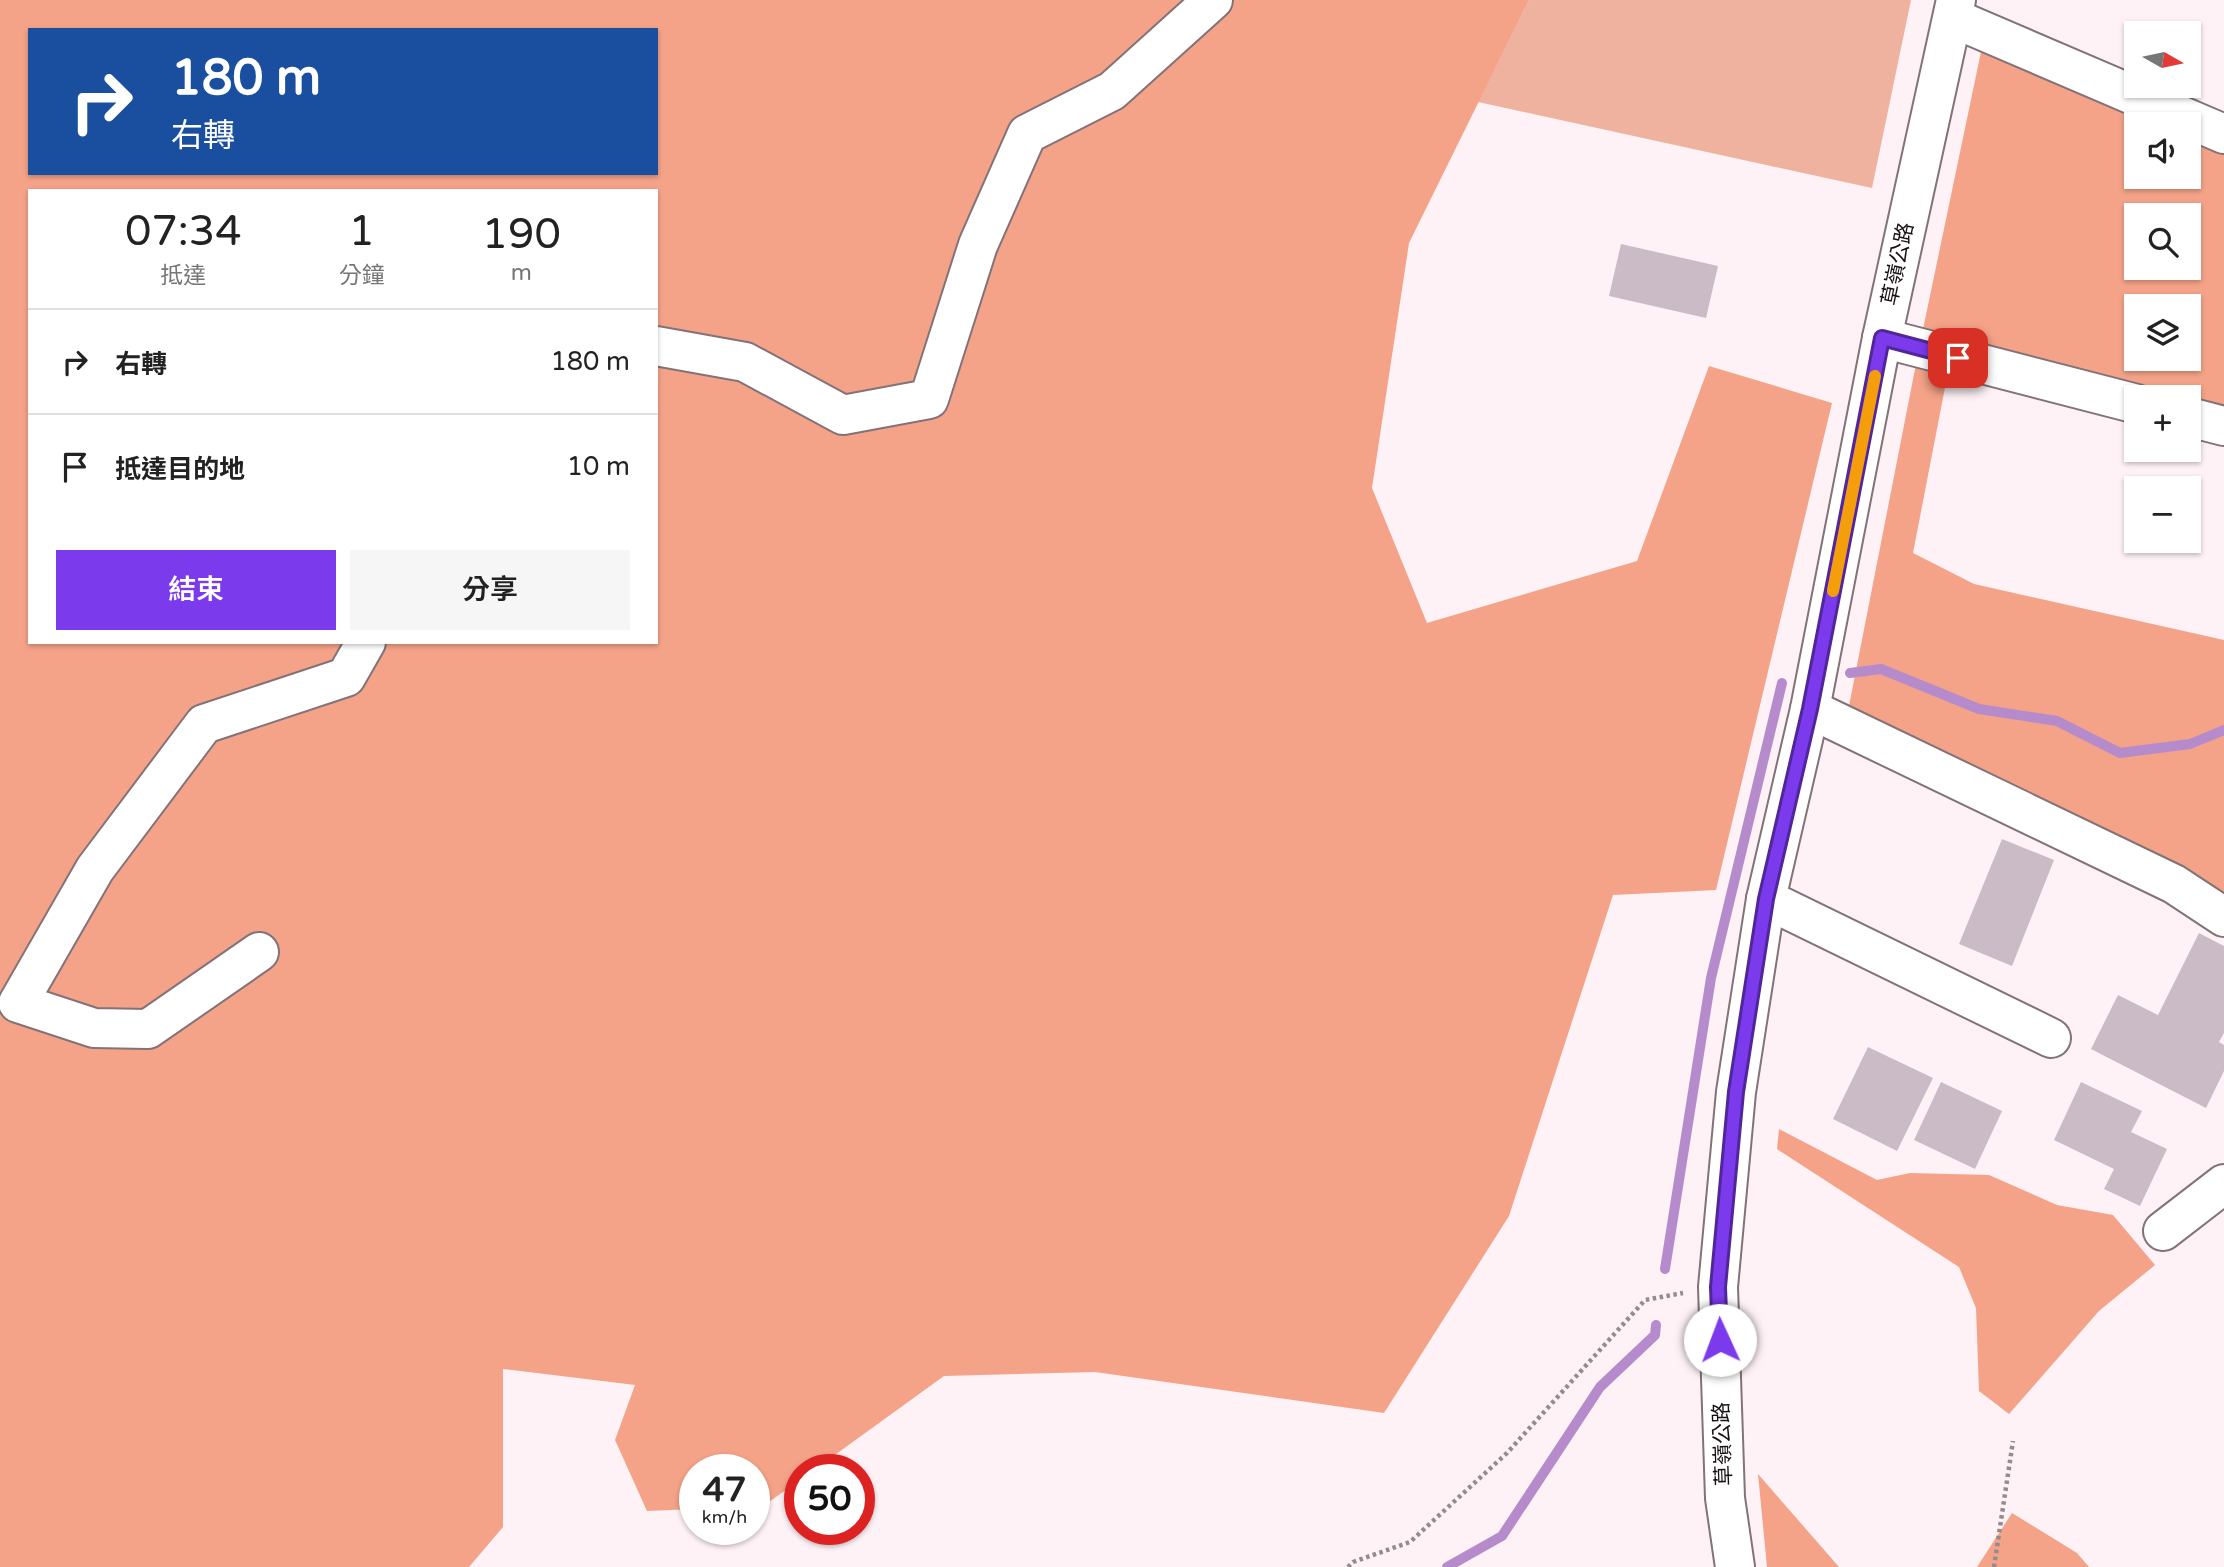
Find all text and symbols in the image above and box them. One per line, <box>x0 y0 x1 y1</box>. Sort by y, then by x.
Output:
north arrow <box>2124 21 2202 98</box>
map controls <box>2124 21 2201 553</box>
text: 180 m <box>171 49 321 108</box>
icon: right <box>56 56 147 147</box>
button: sound <box>2124 112 2201 189</box>
text: 右轉 <box>171 117 235 155</box>
button: search <box>2124 203 2201 280</box>
text: 07:34 <box>125 206 242 257</box>
text: 1 <box>348 206 375 257</box>
text: 190 <box>482 209 561 260</box>
street label: 草嶺公路 <box>1877 220 1919 308</box>
text: m <box>511 259 532 287</box>
text: 抵達 <box>160 262 206 290</box>
text: 分鐘 <box>339 262 385 290</box>
button: layers <box>2124 294 2201 371</box>
pin <box>1928 328 1988 388</box>
icon: arrive <box>1939 339 1977 377</box>
icon: right <box>56 343 94 381</box>
text: 180 m <box>550 346 630 377</box>
text: 右轉 <box>115 349 167 380</box>
button: + <box>2124 385 2201 462</box>
icon: arrive <box>56 448 94 486</box>
text: 10 m <box>567 451 630 482</box>
text: 抵達目的地 <box>115 454 245 485</box>
button: − <box>2124 476 2201 553</box>
button: 結束 <box>56 550 336 630</box>
button: 分享 <box>350 550 630 630</box>
position arrow <box>1683 1303 1757 1377</box>
street label: 草嶺公路 <box>1709 1402 1737 1486</box>
speed limit sign: 50 <box>784 1454 875 1545</box>
text: 47 <box>703 1469 746 1511</box>
text: km/h <box>702 1506 747 1528</box>

